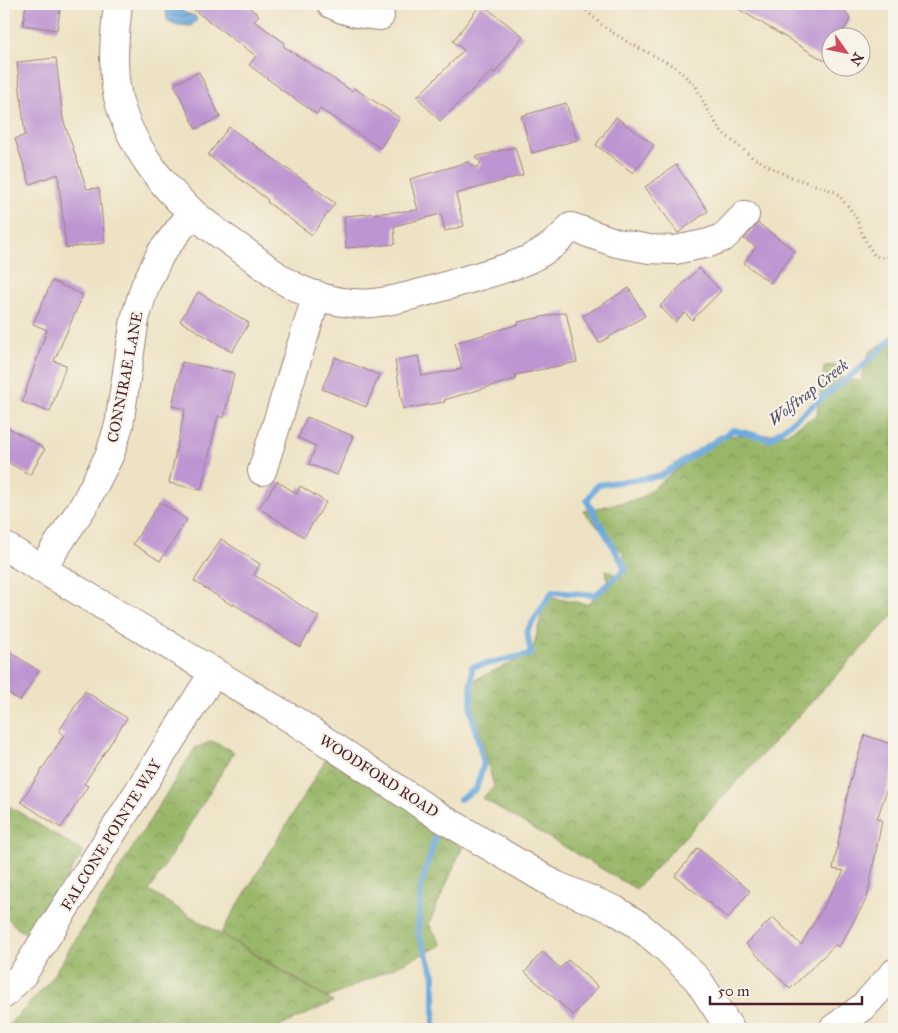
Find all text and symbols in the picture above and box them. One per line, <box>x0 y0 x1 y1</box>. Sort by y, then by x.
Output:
north arrow <box>820 28 870 78</box>
text: N <box>846 49 867 69</box>
street label: CONNIRAE LANE <box>103 310 147 444</box>
water label: Wolftrap Creek <box>765 355 853 430</box>
street label: WOODFORD ROAD <box>316 731 442 821</box>
street label: FALCONE POINTE WAY <box>57 756 165 914</box>
scale bar <box>710 973 863 1005</box>
text: 50 m <box>718 982 750 1000</box>

